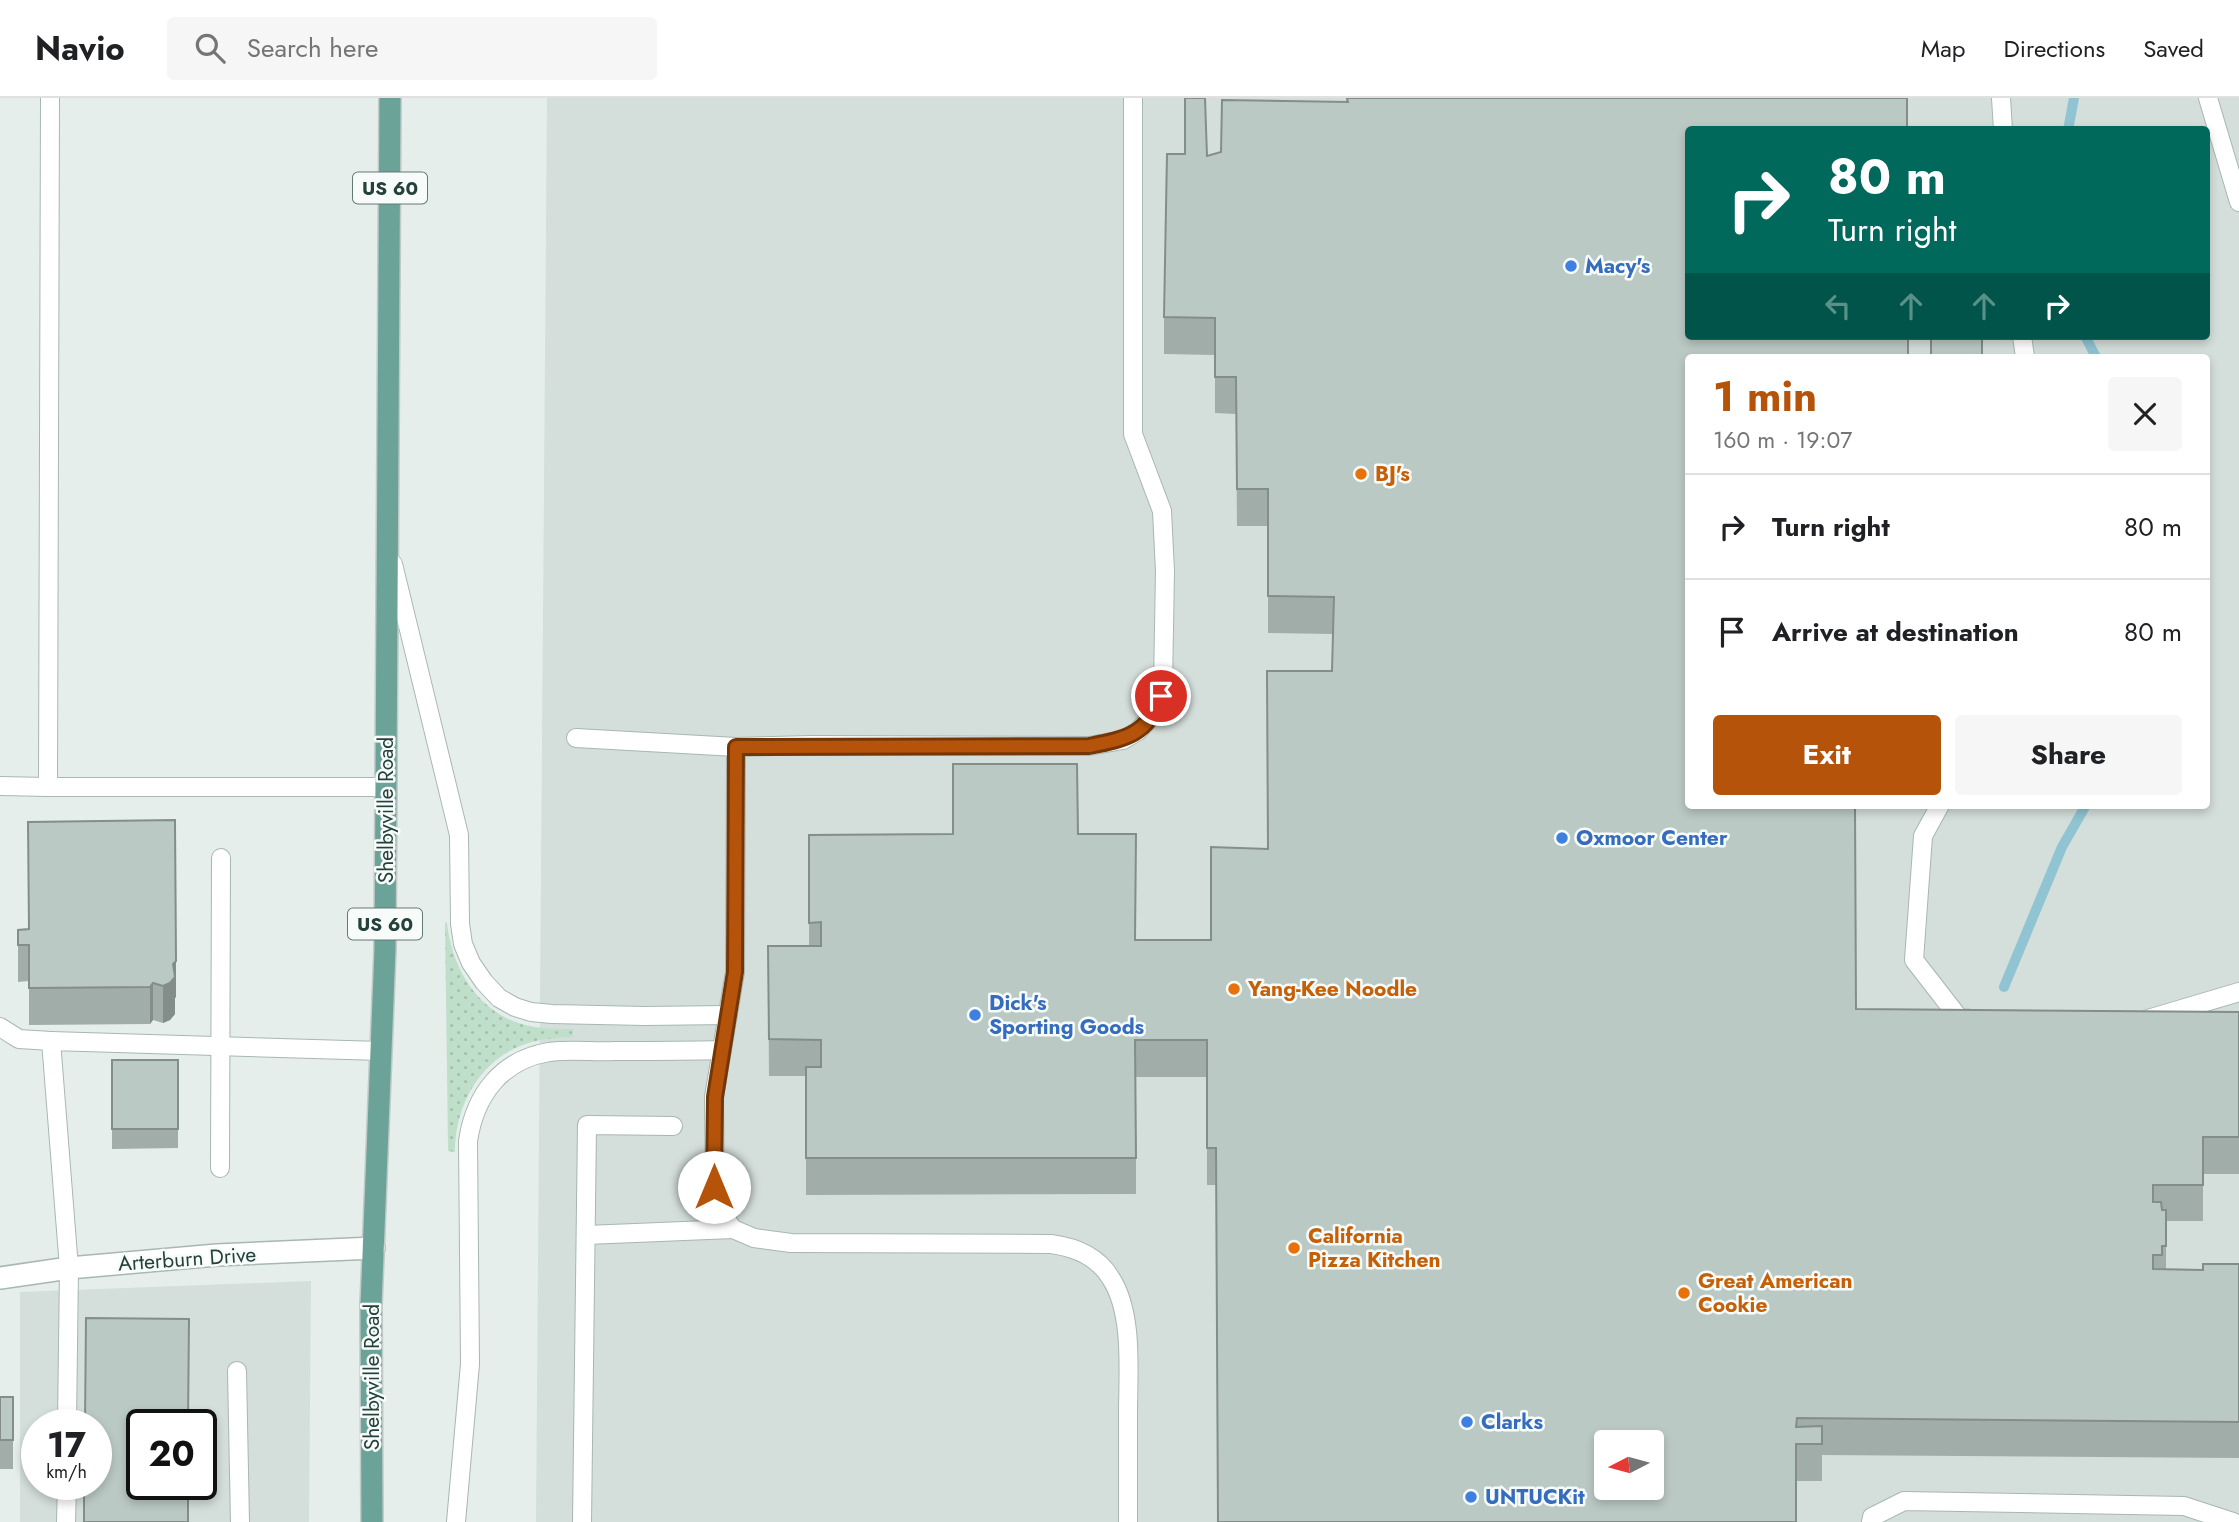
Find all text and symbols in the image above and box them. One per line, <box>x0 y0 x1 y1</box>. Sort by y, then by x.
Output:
search box <box>167 17 657 80</box>
text: Navio <box>35 25 125 72</box>
icon: search <box>191 29 229 67</box>
text: Search here <box>247 29 378 67</box>
text: Map <box>1921 31 1966 66</box>
text: Directions <box>2004 31 2105 66</box>
text: Saved <box>2143 31 2204 66</box>
text: 80 m <box>1828 142 1946 212</box>
icon: right <box>1713 154 1804 245</box>
road number: US 60 <box>353 172 427 204</box>
text: Turn right <box>1828 207 1957 253</box>
place label: Macy's <box>1585 251 1651 281</box>
marker: Macy's <box>1563 258 1579 274</box>
icon: left <box>1819 287 1857 325</box>
icon: ahead <box>1892 287 1930 325</box>
icon: ahead <box>1965 287 2003 325</box>
icon: right <box>2038 287 2076 325</box>
text: 1 min <box>1713 366 1817 427</box>
button: close <box>2108 377 2182 451</box>
text: 160 m · 19:07 <box>1713 423 1852 457</box>
place label: BJ's <box>1375 459 1410 489</box>
marker: BJ's <box>1353 466 1369 482</box>
icon: right <box>1713 508 1751 546</box>
text: Turn right <box>1772 508 1890 546</box>
text: 80 m <box>2124 508 2182 546</box>
icon: arrive <box>1713 613 1751 651</box>
text: Arrive at destination <box>1772 613 2019 651</box>
text: 80 m <box>2124 613 2182 651</box>
pin <box>1131 666 1191 726</box>
icon: arrive <box>1142 677 1180 715</box>
button: Exit <box>1713 715 1941 795</box>
button: Share <box>1955 715 2182 795</box>
street label: Shelbyville Road <box>371 737 401 883</box>
place label: Oxmoor Center <box>1576 823 1728 853</box>
marker: Oxmoor Center <box>1554 830 1570 846</box>
road number: US 60 <box>348 908 422 940</box>
place label: Yang-Kee Noodle <box>1247 974 1417 1004</box>
marker: Yang-Kee Noodle <box>1226 981 1242 997</box>
place label: Dick's Sporting Goods <box>989 988 1145 1042</box>
marker: Dick's Sporting Goods <box>967 1007 983 1023</box>
position arrow <box>677 1150 751 1224</box>
place label: California Pizza Kitchen <box>1308 1221 1441 1275</box>
street label: Arterburn Drive <box>117 1239 257 1279</box>
marker: California Pizza Kitchen <box>1286 1240 1302 1256</box>
place label: Great American Cookie <box>1698 1266 1853 1320</box>
marker: Great American Cookie <box>1676 1285 1692 1301</box>
street label: Shelbyville Road <box>357 1304 387 1450</box>
place label: Clarks <box>1481 1407 1543 1437</box>
speed limit sign: 20 <box>126 1409 217 1500</box>
marker: Clarks <box>1459 1414 1475 1430</box>
text: 17 <box>47 1420 86 1470</box>
north arrow <box>1594 1430 1664 1500</box>
map controls <box>1594 1430 1664 1500</box>
text: km/h <box>46 1459 87 1485</box>
place label: UNTUCKit <box>1485 1482 1585 1512</box>
marker: UNTUCKit <box>1463 1489 1479 1505</box>

